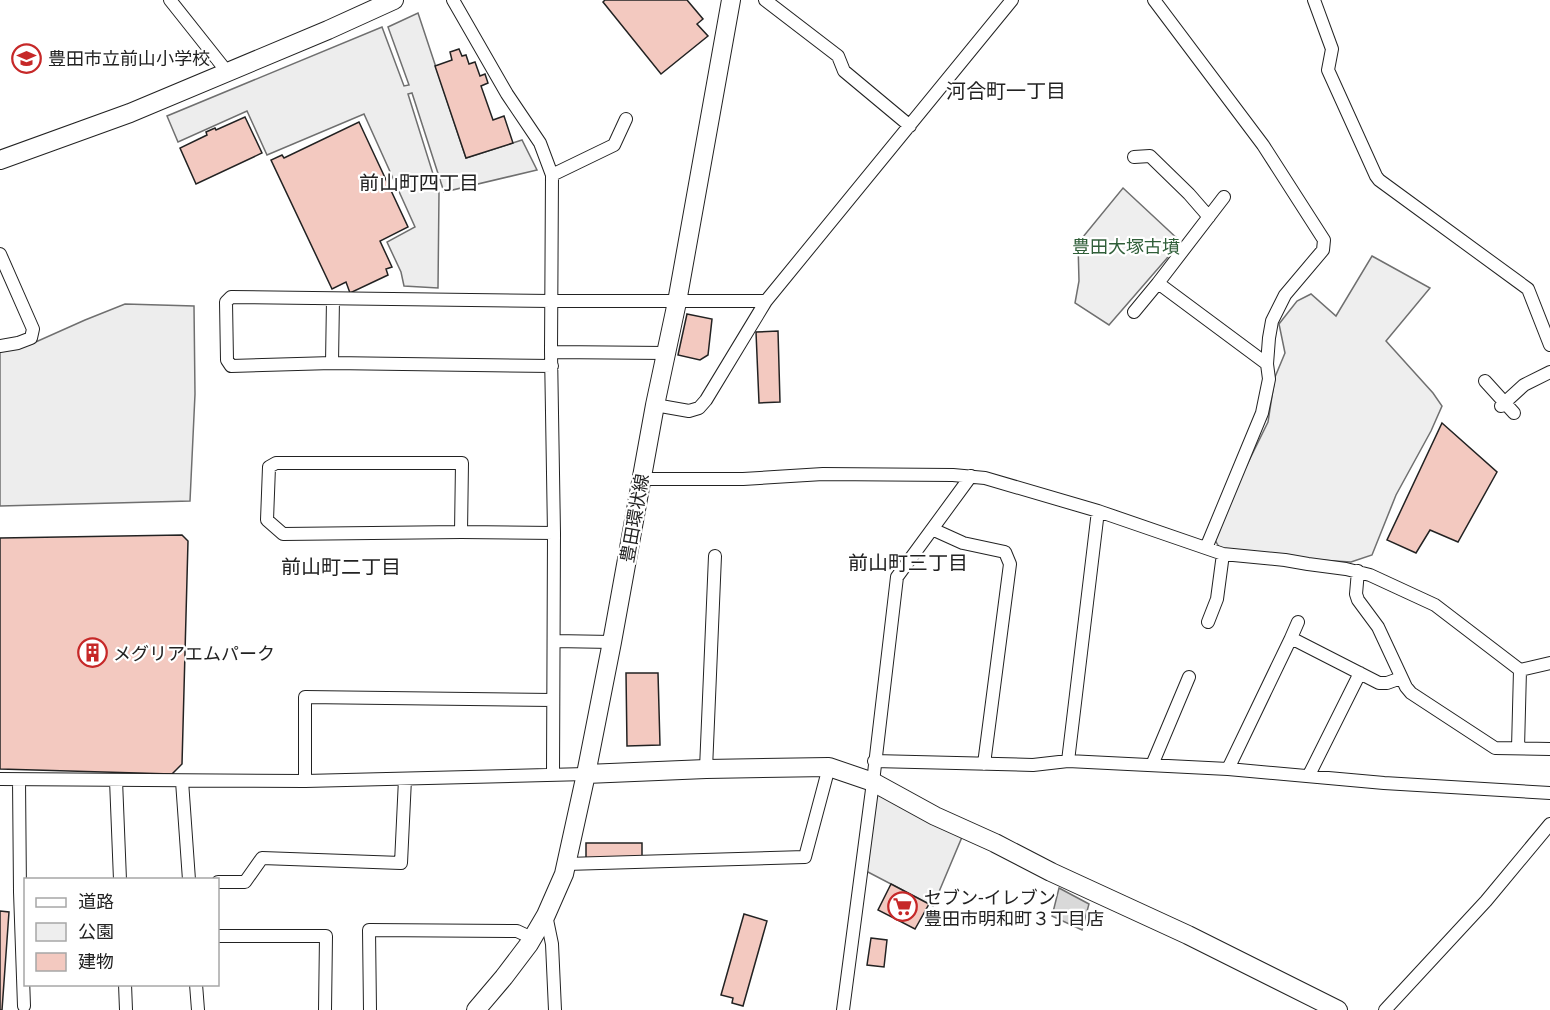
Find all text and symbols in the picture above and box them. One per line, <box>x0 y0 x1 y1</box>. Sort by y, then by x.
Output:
school or university icon: 豊田市立前山小学校 <box>11 42 43 74</box>
place label: 豊田市立前山小学校 <box>48 46 210 70</box>
district label: 河合町一丁目 <box>946 77 1066 104</box>
district label: 前山町四丁目 <box>359 169 479 196</box>
park label: 豊田大塚古墳 <box>1072 234 1180 258</box>
street label: 豊田環状線 <box>614 472 654 564</box>
district label: 前山町三丁目 <box>848 549 968 576</box>
district label: 前山町二丁目 <box>281 553 401 580</box>
building icon: メグリアエムパーク <box>76 637 108 669</box>
place label: メグリアエムパーク <box>113 641 275 665</box>
legend <box>24 878 219 986</box>
place label: セブン-イレブン 豊田市明和町３丁目店 <box>924 885 1104 930</box>
text: 道路 <box>78 889 114 913</box>
supermarket icon: セブン-イレブン 豊田市明和町３丁目店 <box>887 891 919 923</box>
text: 公園 <box>78 919 114 943</box>
text: 建物 <box>78 949 114 973</box>

